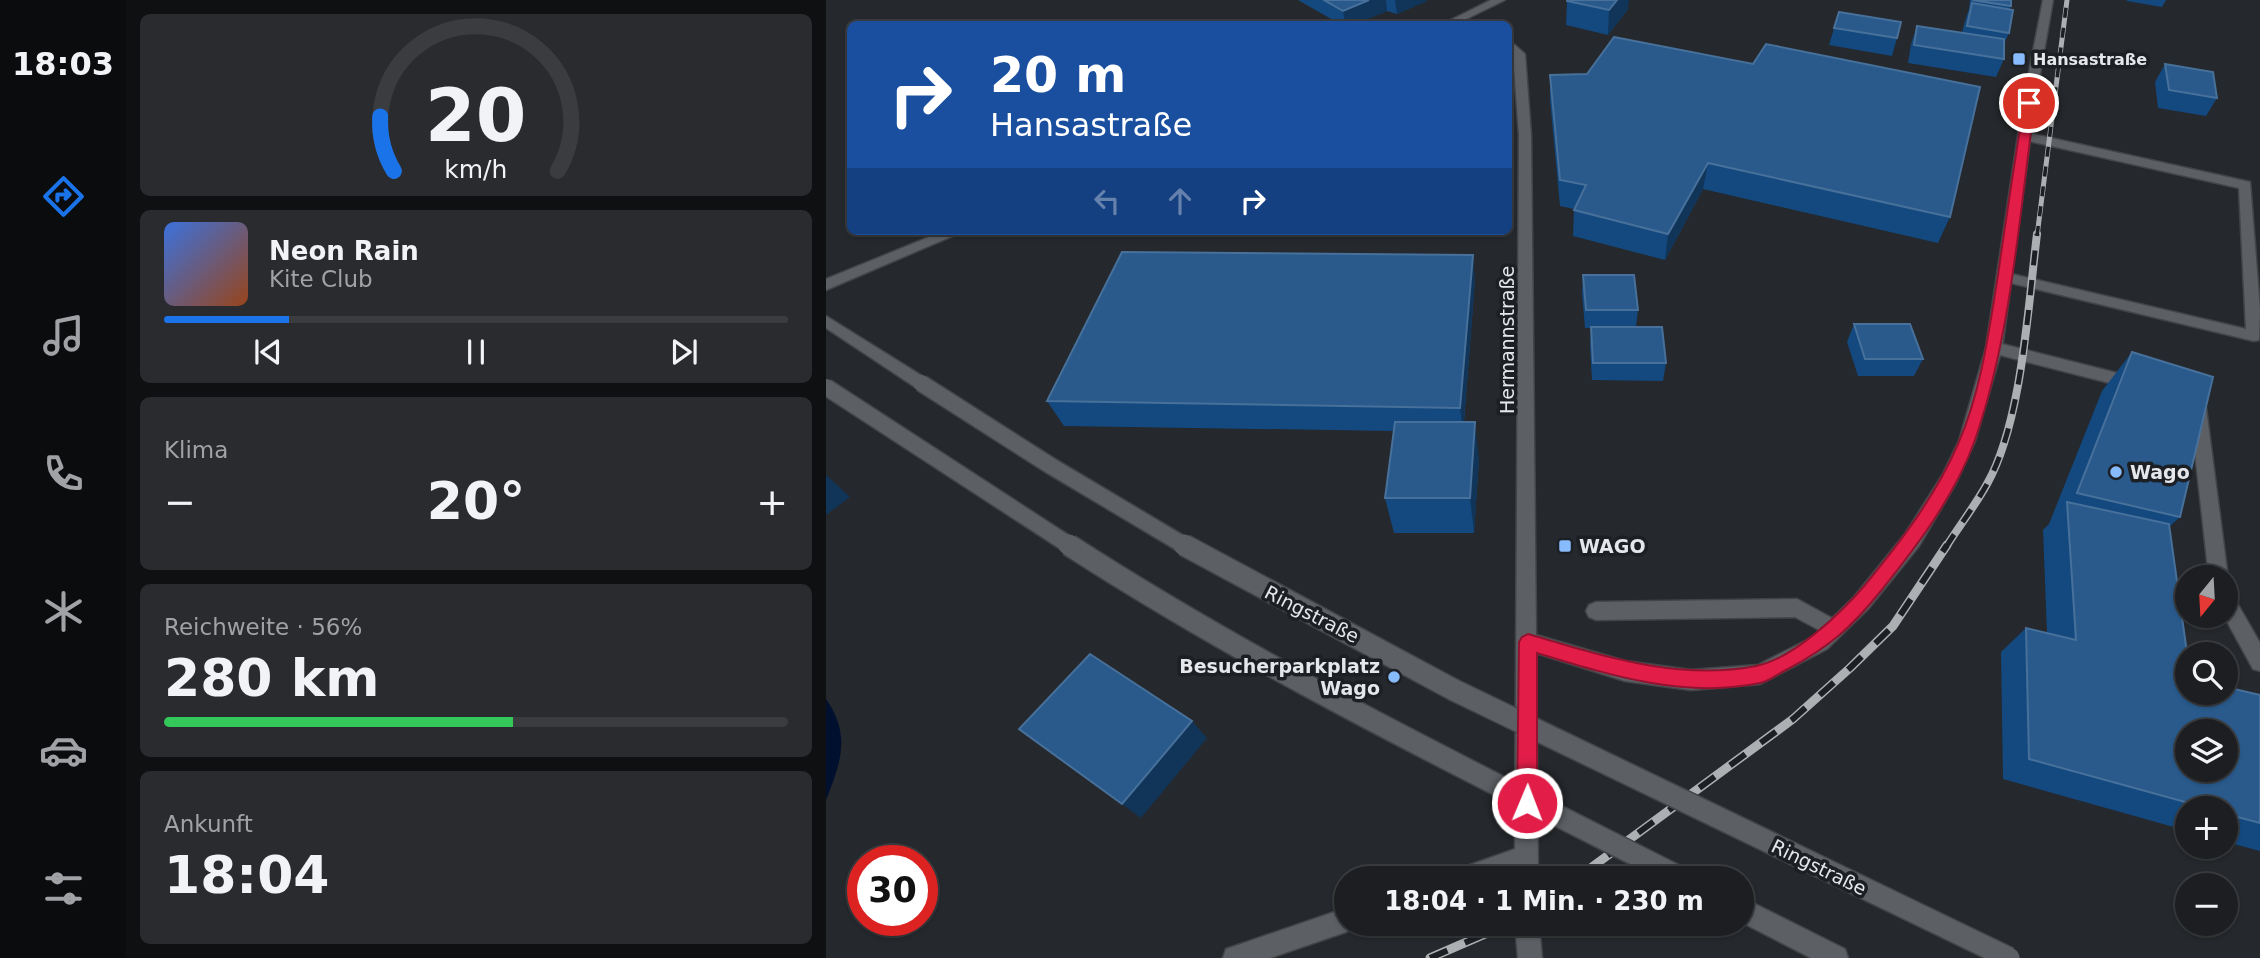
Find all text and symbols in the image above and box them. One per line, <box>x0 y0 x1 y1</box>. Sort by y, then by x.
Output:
text: 18:03 <box>12 45 114 83</box>
text: 20 m <box>990 47 1126 104</box>
icon: right <box>875 49 966 140</box>
place label: Hansastraße <box>2033 50 2147 69</box>
marker: Hansastraße <box>2011 51 2027 67</box>
text: 20 <box>425 73 527 158</box>
pin <box>1999 73 2059 133</box>
icon: arrive <box>2010 84 2048 122</box>
text: Hansastraße <box>990 106 1192 144</box>
text: km/h <box>444 155 508 184</box>
icon: directions <box>39 172 88 221</box>
icon: left <box>1088 182 1126 220</box>
icon: ahead <box>1161 182 1199 220</box>
icon: right <box>1234 182 1272 220</box>
text: Neon Rain <box>269 236 419 266</box>
text: Kite Club <box>269 266 373 292</box>
street label: Hermannstraße <box>1496 266 1518 414</box>
icon: music <box>39 311 88 360</box>
icon: previous <box>249 333 287 371</box>
icon: pause <box>457 333 495 371</box>
icon: next <box>665 333 703 371</box>
text: Klima <box>164 437 228 463</box>
icon: phone <box>39 449 88 498</box>
place label: Wago <box>2130 461 2190 483</box>
marker: Wago <box>2108 464 2124 480</box>
text: 20° <box>427 471 525 531</box>
text: − <box>164 480 196 524</box>
text: + <box>756 480 788 524</box>
place label: WAGO <box>1579 535 1646 557</box>
marker: WAGO <box>1557 538 1573 554</box>
north arrow <box>2175 565 2238 628</box>
map controls <box>2175 565 2238 936</box>
street label: Ringstraße <box>1261 581 1363 647</box>
icon: climate <box>39 587 88 636</box>
text: Reichweite · 56% <box>164 614 362 640</box>
button: search <box>2175 642 2238 705</box>
text: 280 km <box>164 648 379 708</box>
place label: Besucherparkplatz Wago <box>1179 655 1380 699</box>
marker: Besucherparkplatz Wago <box>1386 669 1402 685</box>
button: layers <box>2175 719 2238 782</box>
icon: car <box>39 726 88 775</box>
position arrow <box>1490 766 1564 840</box>
button: + <box>2175 796 2238 859</box>
text: Ankunft <box>164 811 253 837</box>
street label: Ringstraße <box>1768 835 1870 899</box>
text: 18:04 <box>164 845 330 905</box>
speed limit sign: 30 <box>847 845 938 936</box>
icon: filters <box>39 864 88 913</box>
button: − <box>2175 873 2238 936</box>
text: 18:04 · 1 Min. · 230 m <box>1384 886 1704 916</box>

